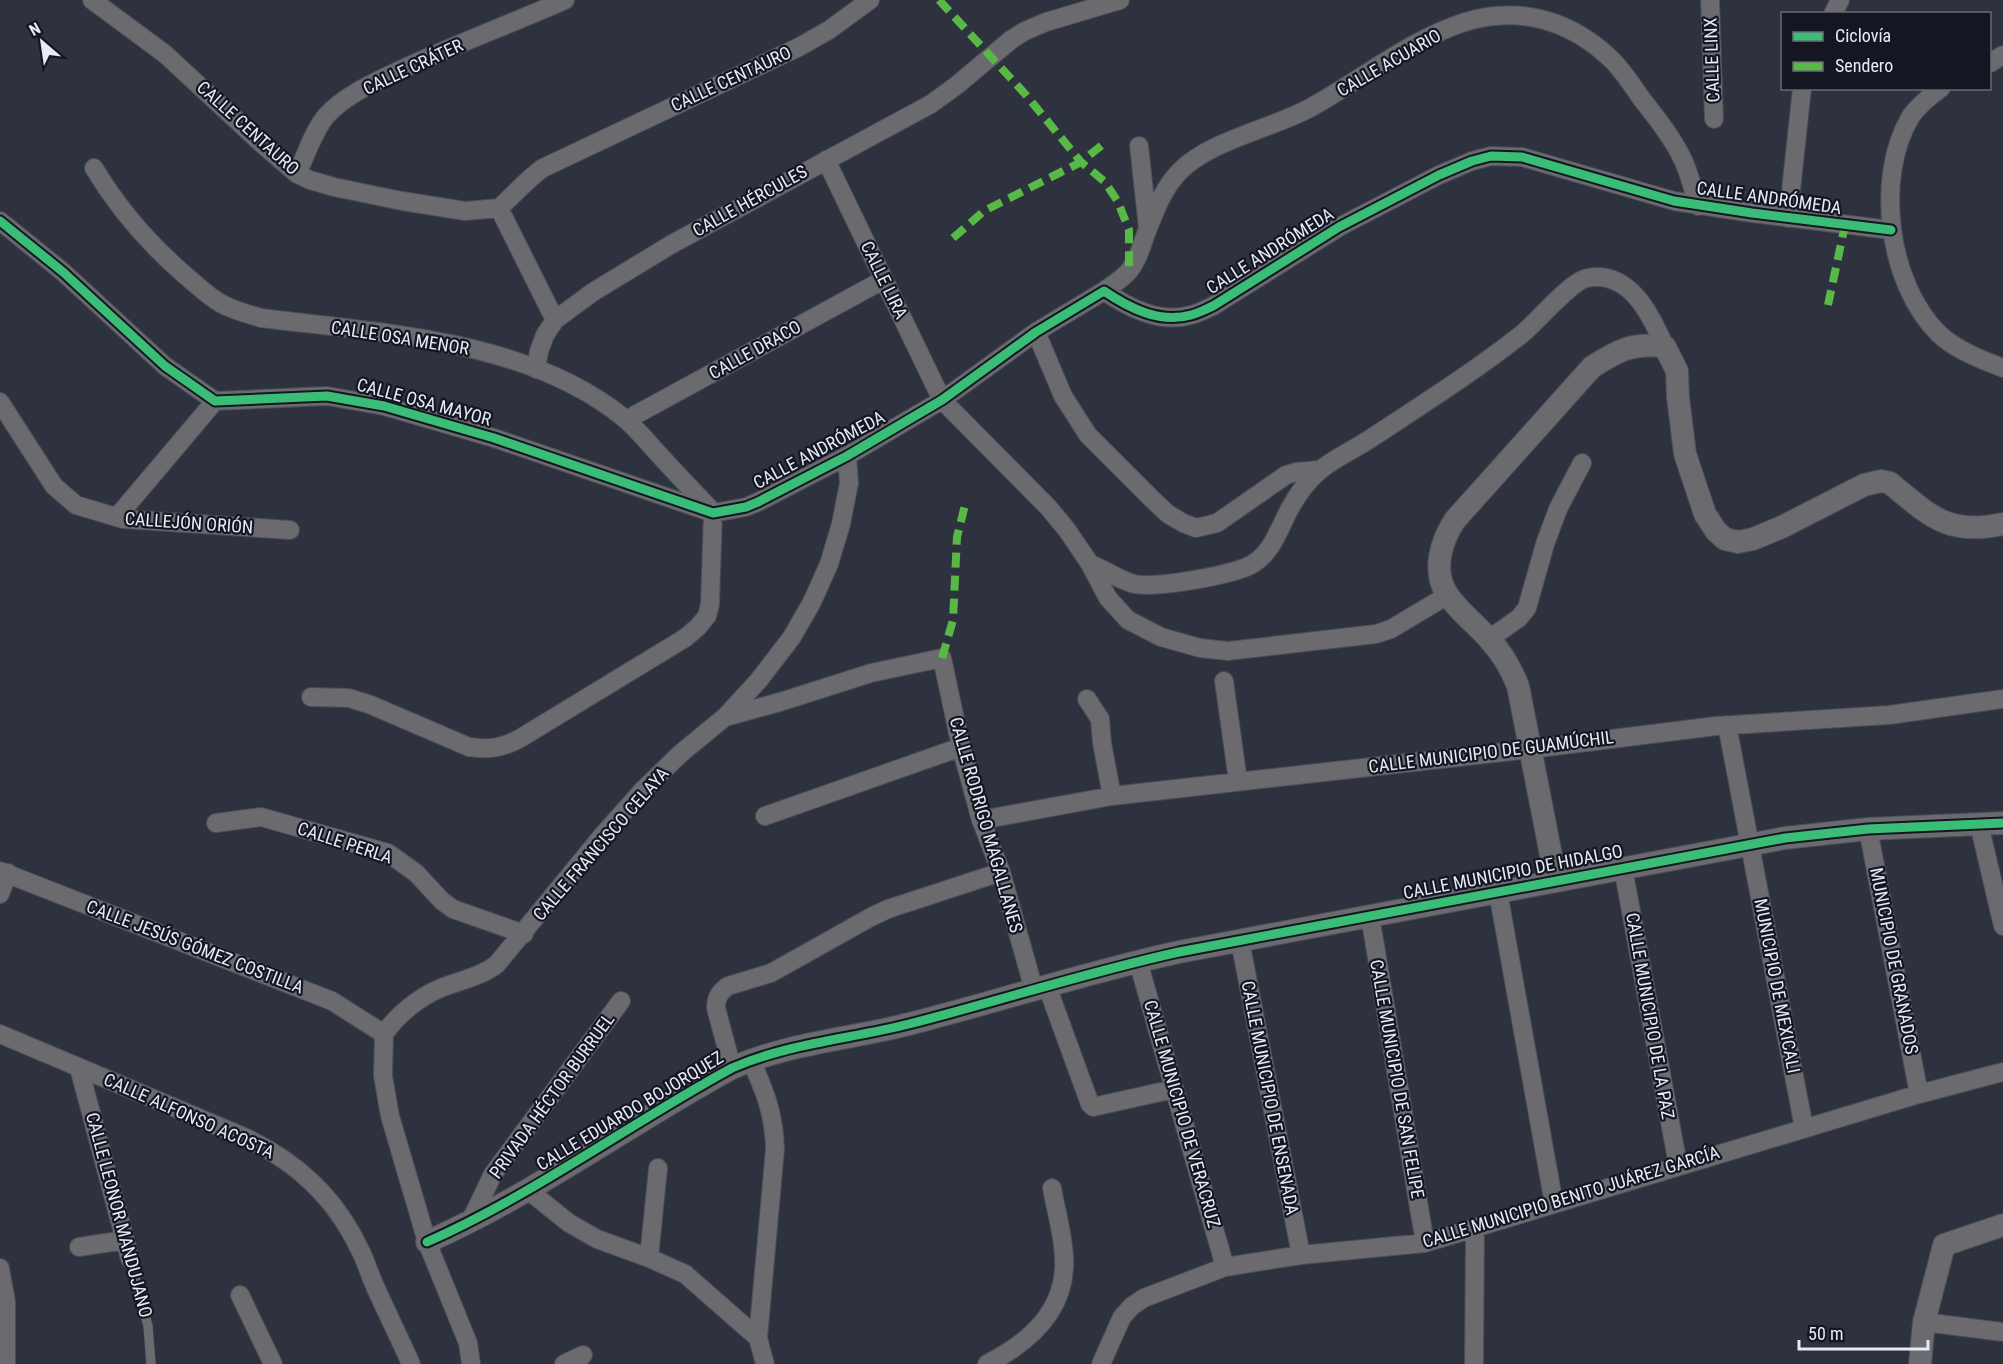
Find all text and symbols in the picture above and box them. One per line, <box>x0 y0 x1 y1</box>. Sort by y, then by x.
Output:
north arrow <box>12 12 72 72</box>
legend <box>1781 12 1991 90</box>
street label: CALLE LINX <box>1700 17 1723 103</box>
text: N <box>26 19 44 40</box>
street label: CALLE ACUARIO <box>1333 24 1444 101</box>
text: Ciclovía <box>1835 25 1891 46</box>
street label: CALLE CRÁTER <box>360 34 466 99</box>
street label: CALLE CENTAURO <box>667 42 794 116</box>
text: Sendero <box>1835 55 1893 76</box>
street label: CALLE CENTAURO <box>193 76 304 179</box>
street label: CALLE HÉRCULES <box>689 160 811 241</box>
street label: CALLE ANDRÓMEDA <box>1695 177 1843 218</box>
street label: CALLE ANDRÓMEDA <box>1202 203 1338 298</box>
street label: CALLE LIRA <box>857 238 913 323</box>
street label: CALLE OSA MENOR <box>330 316 471 359</box>
street label: CALLE DRACO <box>705 316 804 383</box>
street label: CALLE OSA MAYOR <box>355 373 494 430</box>
street label: CALLE ANDRÓMEDA <box>749 406 889 493</box>
street label: CALLEJÓN ORIÓN <box>124 508 254 537</box>
street label: CALLE RODRIGO MAGALLANES <box>946 715 1027 935</box>
street label: CALLE MUNICIPIO DE GUAMÚCHIL <box>1367 726 1615 777</box>
street label: CALLE FRANCISCO CELAYA <box>528 762 673 925</box>
street label: CALLE PERLA <box>295 817 396 868</box>
street label: CALLE MUNICIPIO DE HIDALGO <box>1401 840 1624 903</box>
street label: MUNICIPIO DE GRANADOS <box>1866 866 1923 1056</box>
street label: CALLE JESÚS GÓMEZ COSTILLA <box>84 895 307 998</box>
street label: MUNICIPIO DE MEXICALI <box>1750 897 1805 1075</box>
street label: CALLE MUNICIPIO DE LA PAZ <box>1622 911 1679 1121</box>
street label: CALLE MUNICIPIO DE SAN FELIPE <box>1366 958 1429 1200</box>
street label: CALLE MUNICIPIO DE ENSENADA <box>1237 979 1304 1217</box>
street label: CALLE MUNICIPIO DE VERACRUZ <box>1140 998 1225 1230</box>
street label: PRIVADA HÉCTOR BURRUEL <box>485 1009 619 1182</box>
street label: CALLE EDUARDO BOJORQUEZ <box>533 1046 727 1175</box>
street label: CALLE ALFONSO ACOSTA <box>101 1068 278 1163</box>
street label: CALLE LEONOR MANDUJANO <box>82 1110 157 1320</box>
street label: CALLE MUNICIPIO BENITO JUÁREZ GARCÍA <box>1420 1141 1722 1252</box>
scale bar <box>1799 1313 1928 1351</box>
text: 50 m <box>1808 1323 1843 1344</box>

